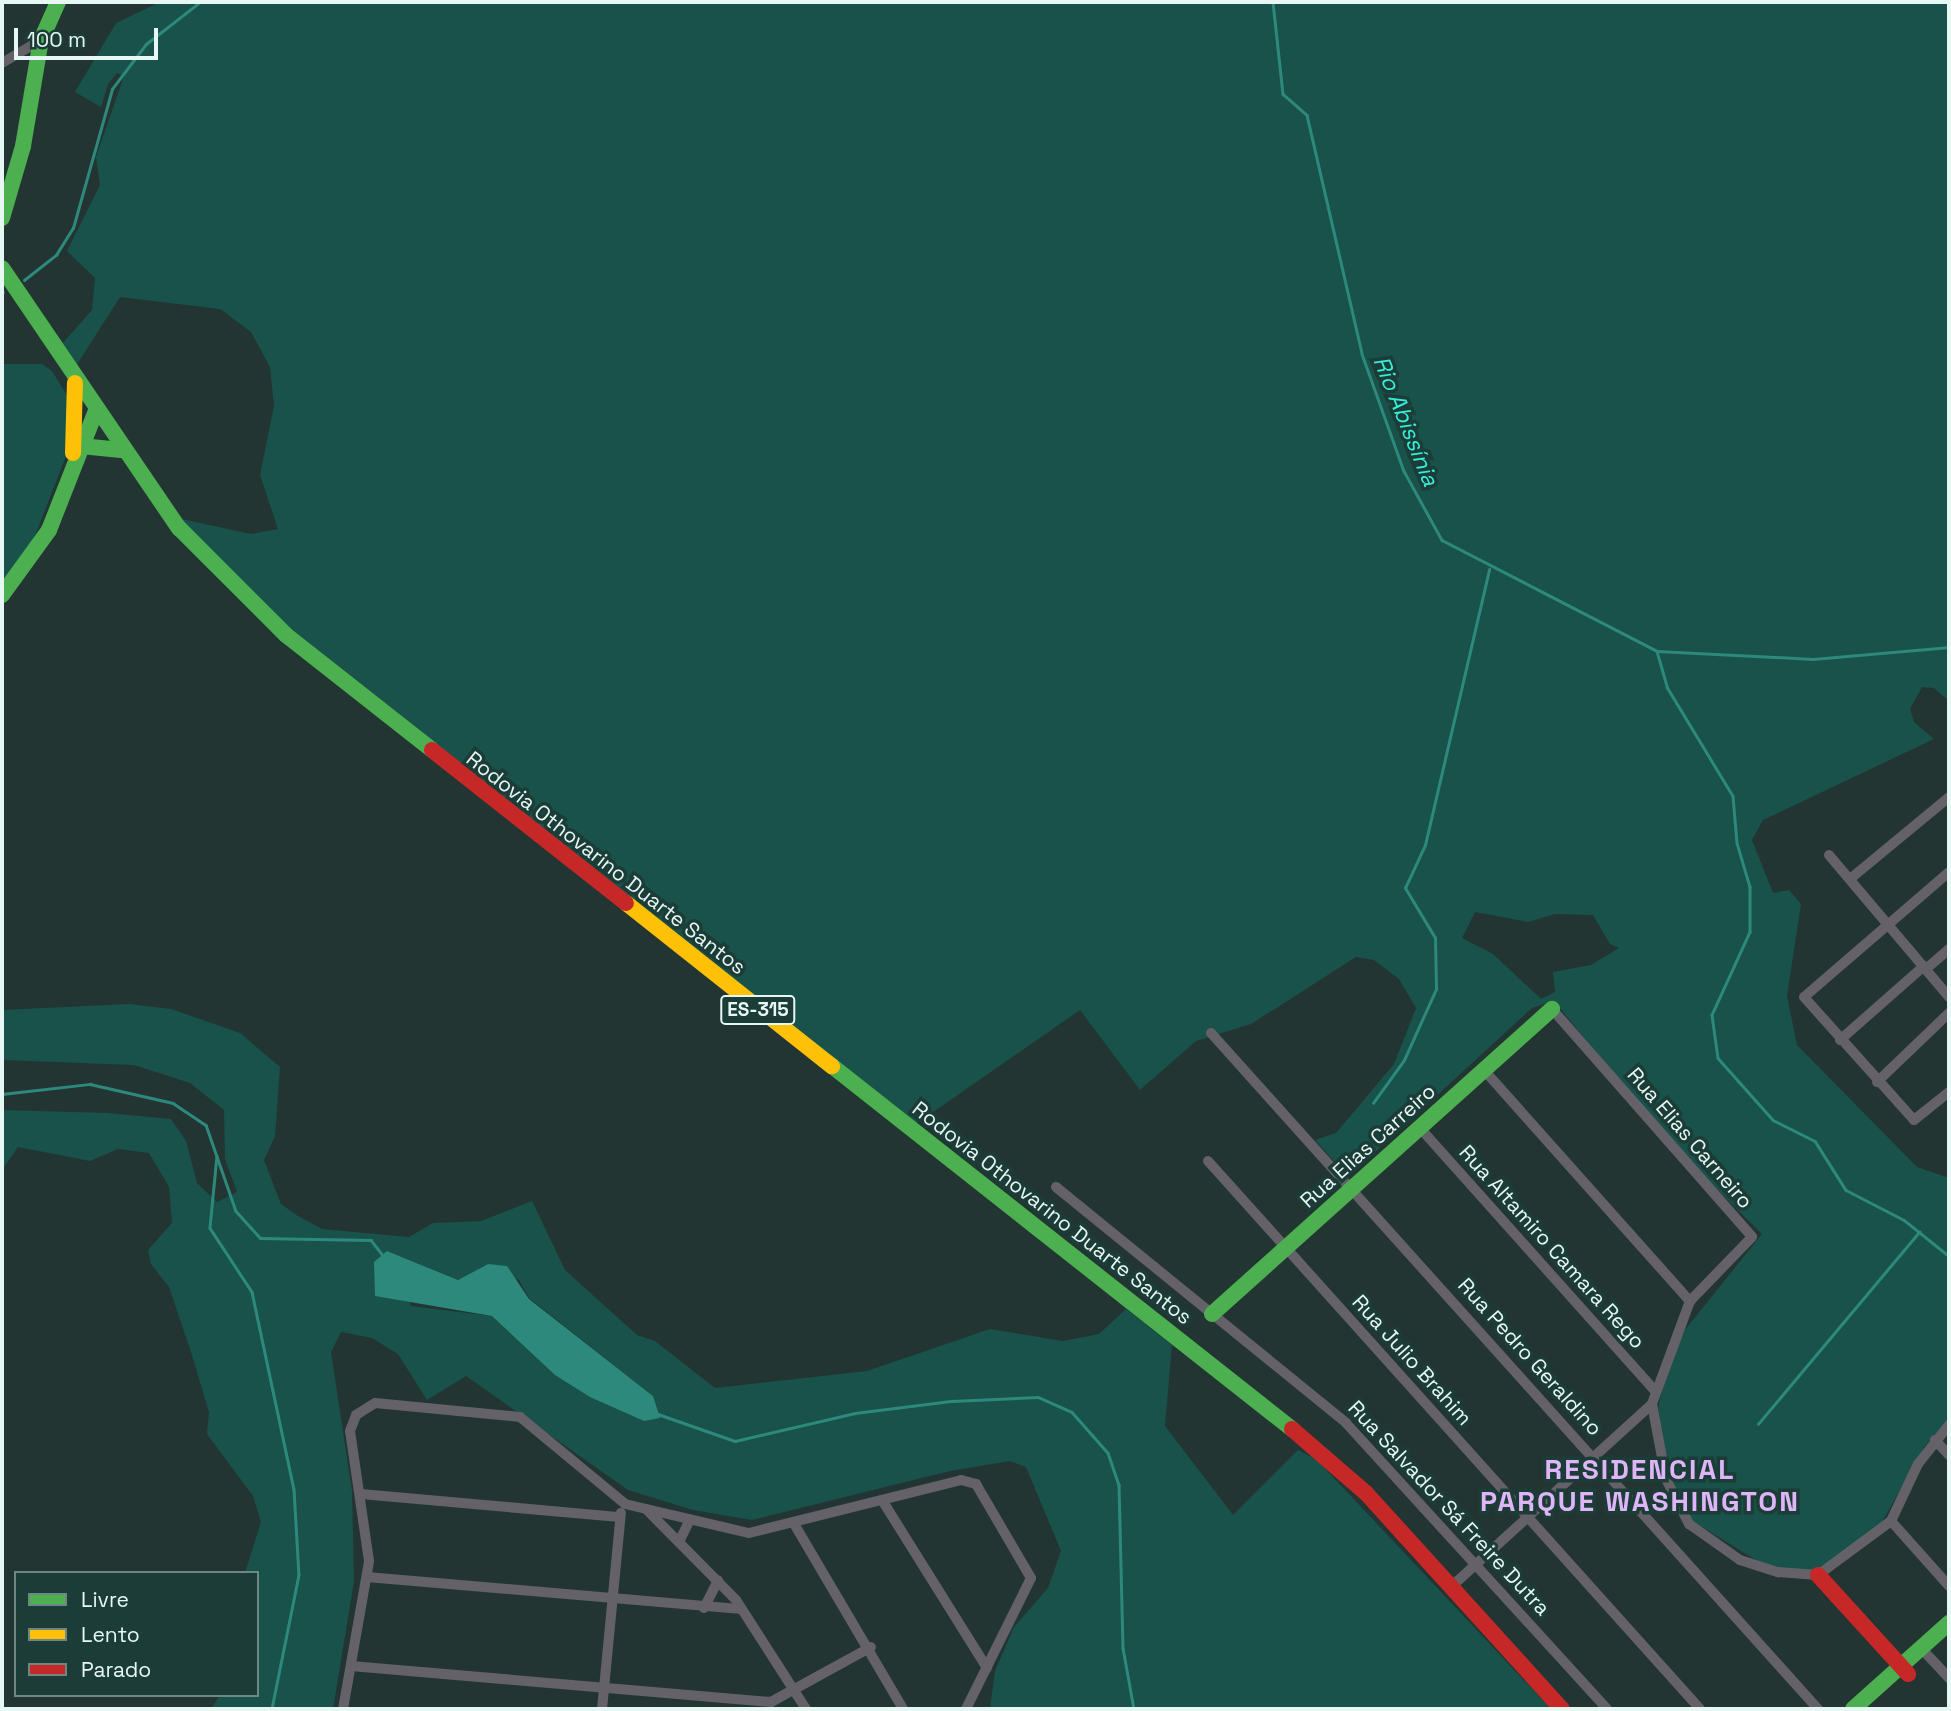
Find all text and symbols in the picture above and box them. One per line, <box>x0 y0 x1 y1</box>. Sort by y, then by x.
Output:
scale bar <box>18 14 161 58</box>
text: 100 m <box>27 26 86 53</box>
water label: Rio Abissínia <box>1367 352 1445 490</box>
street label: Rodovia Othovarino Duarte Santos <box>461 746 751 980</box>
road number: ES-315 <box>720 994 796 1026</box>
street label: Rua Elias Carneiro <box>1622 1062 1758 1214</box>
street label: Rua Elias Carreiro <box>1295 1079 1441 1213</box>
street label: Rodovia Othovarino Duarte Santos <box>907 1096 1197 1330</box>
street label: Rua Altamiro Camara Rego <box>1454 1140 1650 1354</box>
street label: Rua Pedro Geraldino <box>1453 1273 1607 1441</box>
street label: Rua Julio Brahim <box>1347 1290 1477 1430</box>
street label: Rua Salvador Sá Freire Dutra <box>1343 1395 1555 1621</box>
district label: RESIDENCIAL PARQUE WASHINGTON <box>1482 1452 1798 1518</box>
legend <box>14 1571 259 1697</box>
text: Livre <box>81 1586 129 1613</box>
text: Lento <box>81 1621 140 1648</box>
text: Parado <box>81 1656 151 1683</box>

